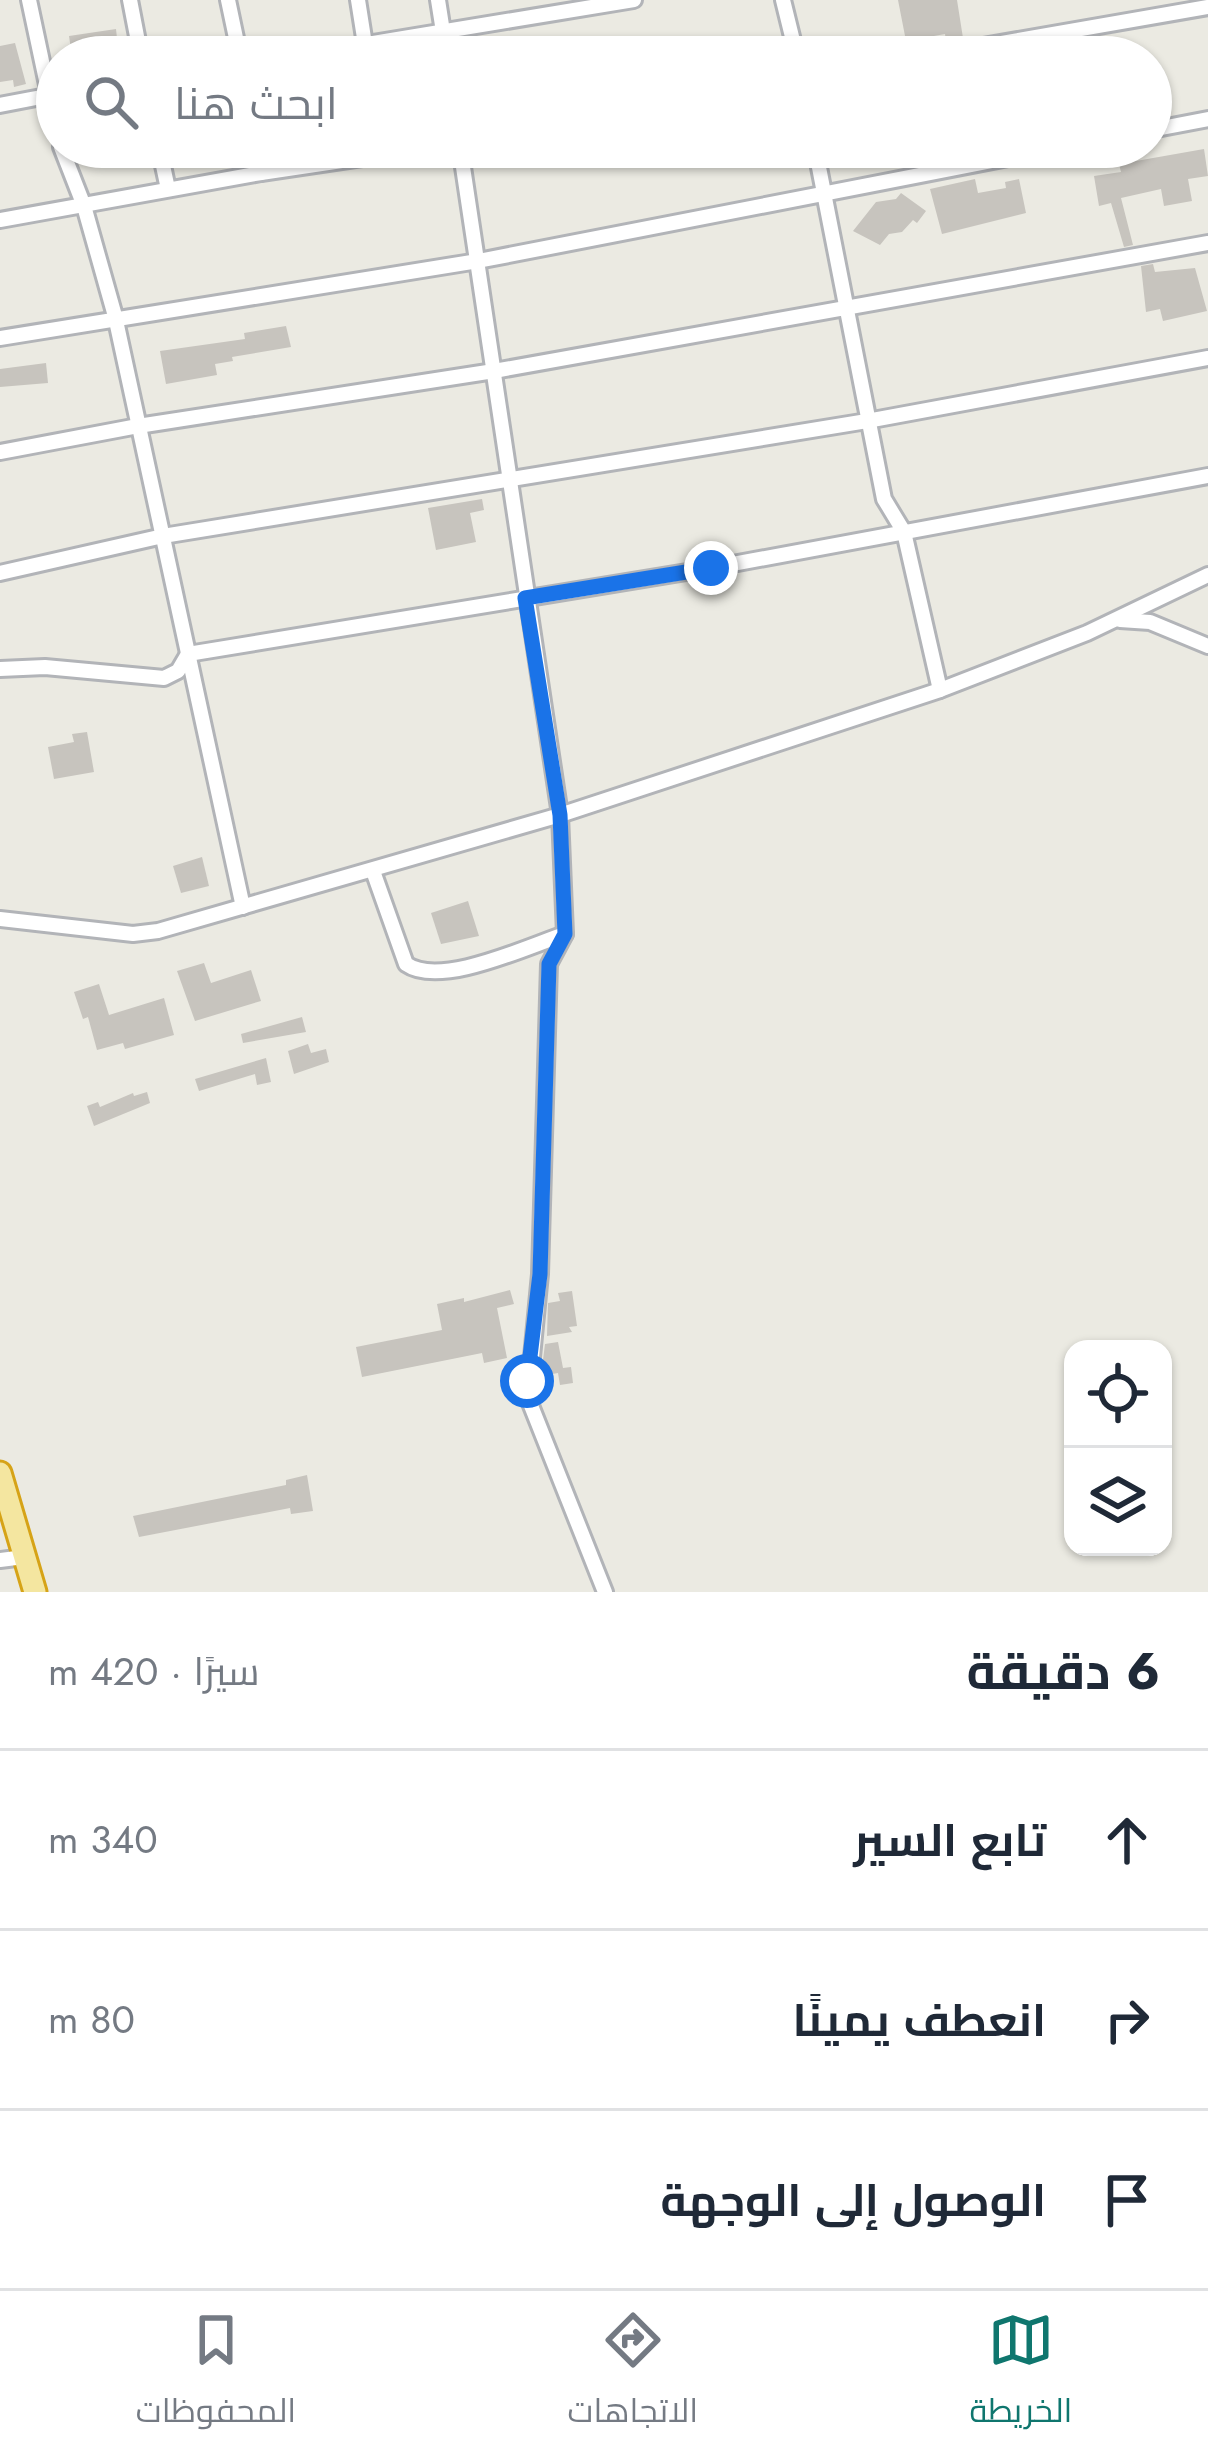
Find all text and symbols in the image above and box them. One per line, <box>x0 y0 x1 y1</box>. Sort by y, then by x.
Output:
search box <box>36 36 1172 168</box>
icon: search <box>78 69 144 135</box>
text: ابحث هنا <box>174 71 338 136</box>
route end <box>684 541 738 595</box>
map controls <box>1064 1340 1172 1556</box>
button: locate <box>1064 1340 1172 1448</box>
route start <box>500 1354 554 1408</box>
button: layers <box>1064 1448 1172 1556</box>
text: 6 دقيقة <box>966 1634 1160 1708</box>
text: سيرًا · 420 m <box>48 1643 259 1700</box>
icon: ahead <box>1094 1807 1160 1873</box>
text: تابع السير <box>854 1808 1046 1873</box>
text: 340 m <box>48 1811 158 1868</box>
icon: right <box>1094 1987 1160 2053</box>
text: انعطف يمينًا <box>793 1988 1046 2053</box>
text: 80 m <box>48 1991 135 2048</box>
icon: arrive <box>1094 2167 1160 2233</box>
text: الوصول إلى الوجهة <box>660 2168 1046 2233</box>
tab: المحفوظات <box>136 2307 296 2441</box>
tab: الاتجاهات <box>568 2307 698 2441</box>
tab: الخريطة <box>969 2307 1072 2441</box>

